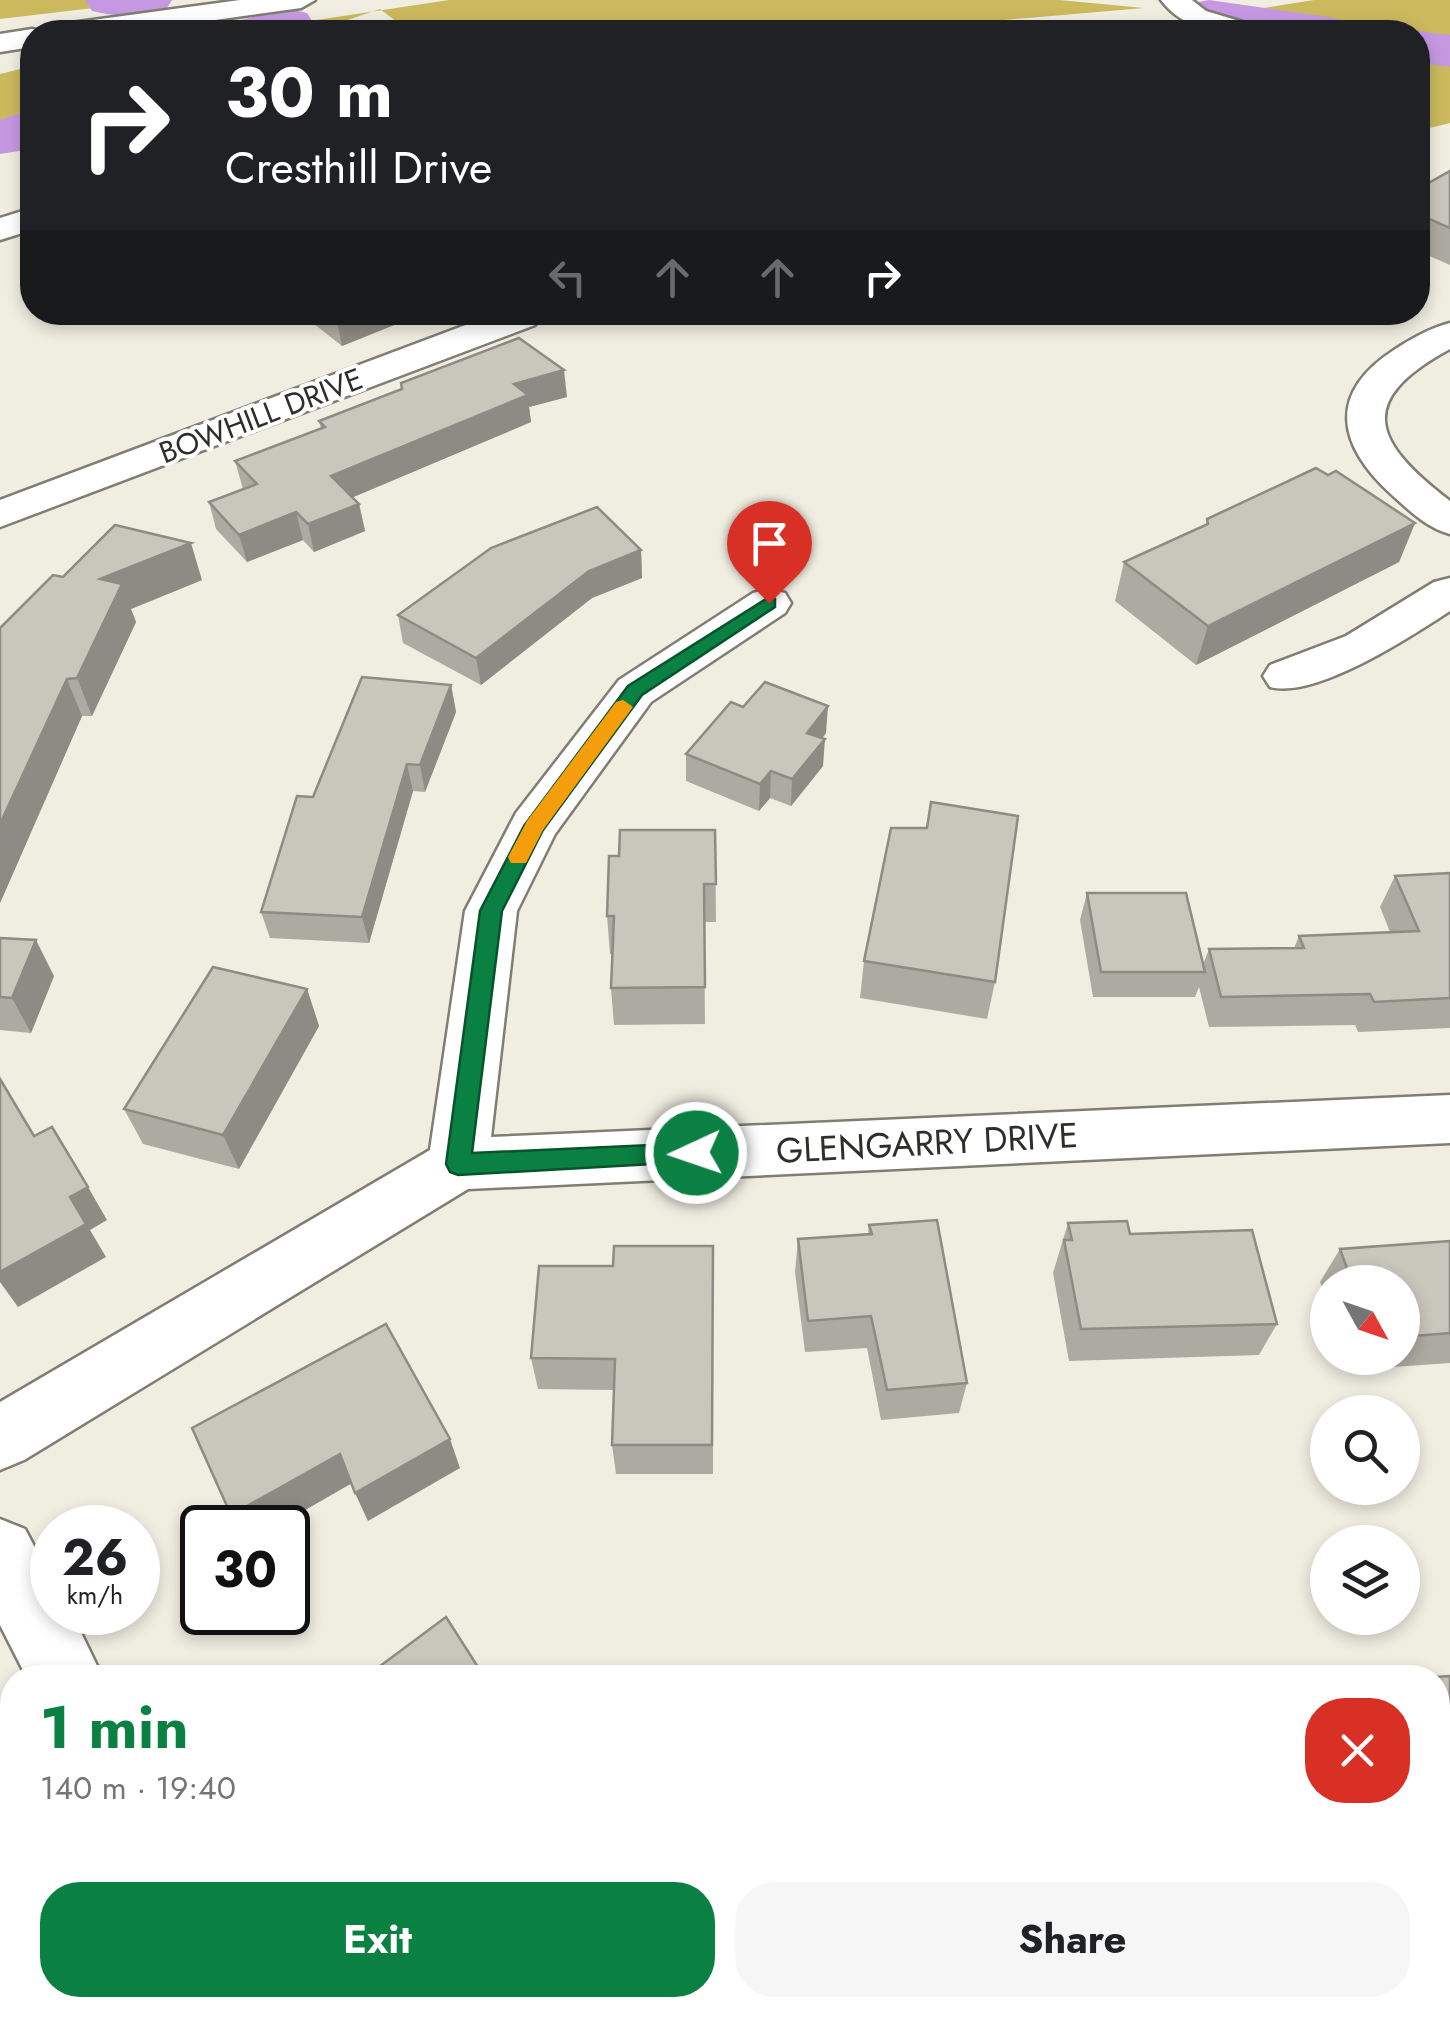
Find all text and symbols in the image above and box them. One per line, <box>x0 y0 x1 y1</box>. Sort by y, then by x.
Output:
text: 30 m <box>225 42 393 143</box>
icon: right <box>60 60 190 190</box>
text: Cresthill Drive <box>225 135 492 200</box>
icon: left <box>540 250 595 305</box>
icon: ahead <box>645 250 700 305</box>
icon: ahead <box>750 250 805 305</box>
icon: right <box>855 250 910 305</box>
street label: BOWHILL DRIVE <box>153 357 369 474</box>
pin <box>727 501 812 604</box>
icon: arrive <box>742 516 797 571</box>
position arrow <box>644 1101 748 1205</box>
street label: GLENGARRY DRIVE <box>775 1110 1079 1176</box>
north arrow <box>1310 1265 1420 1375</box>
map controls <box>1310 1265 1420 1635</box>
button: search <box>1310 1395 1420 1505</box>
speed limit sign: 30 <box>180 1505 310 1635</box>
text: 26 <box>62 1521 128 1594</box>
button: layers <box>1310 1525 1420 1635</box>
text: km/h <box>67 1577 123 1613</box>
text: 1 min <box>40 1684 189 1771</box>
button: close <box>1305 1698 1410 1803</box>
text: 140 m · 19:40 <box>40 1765 236 1811</box>
button: Exit <box>40 1882 715 1997</box>
button: Share <box>735 1882 1410 1997</box>

